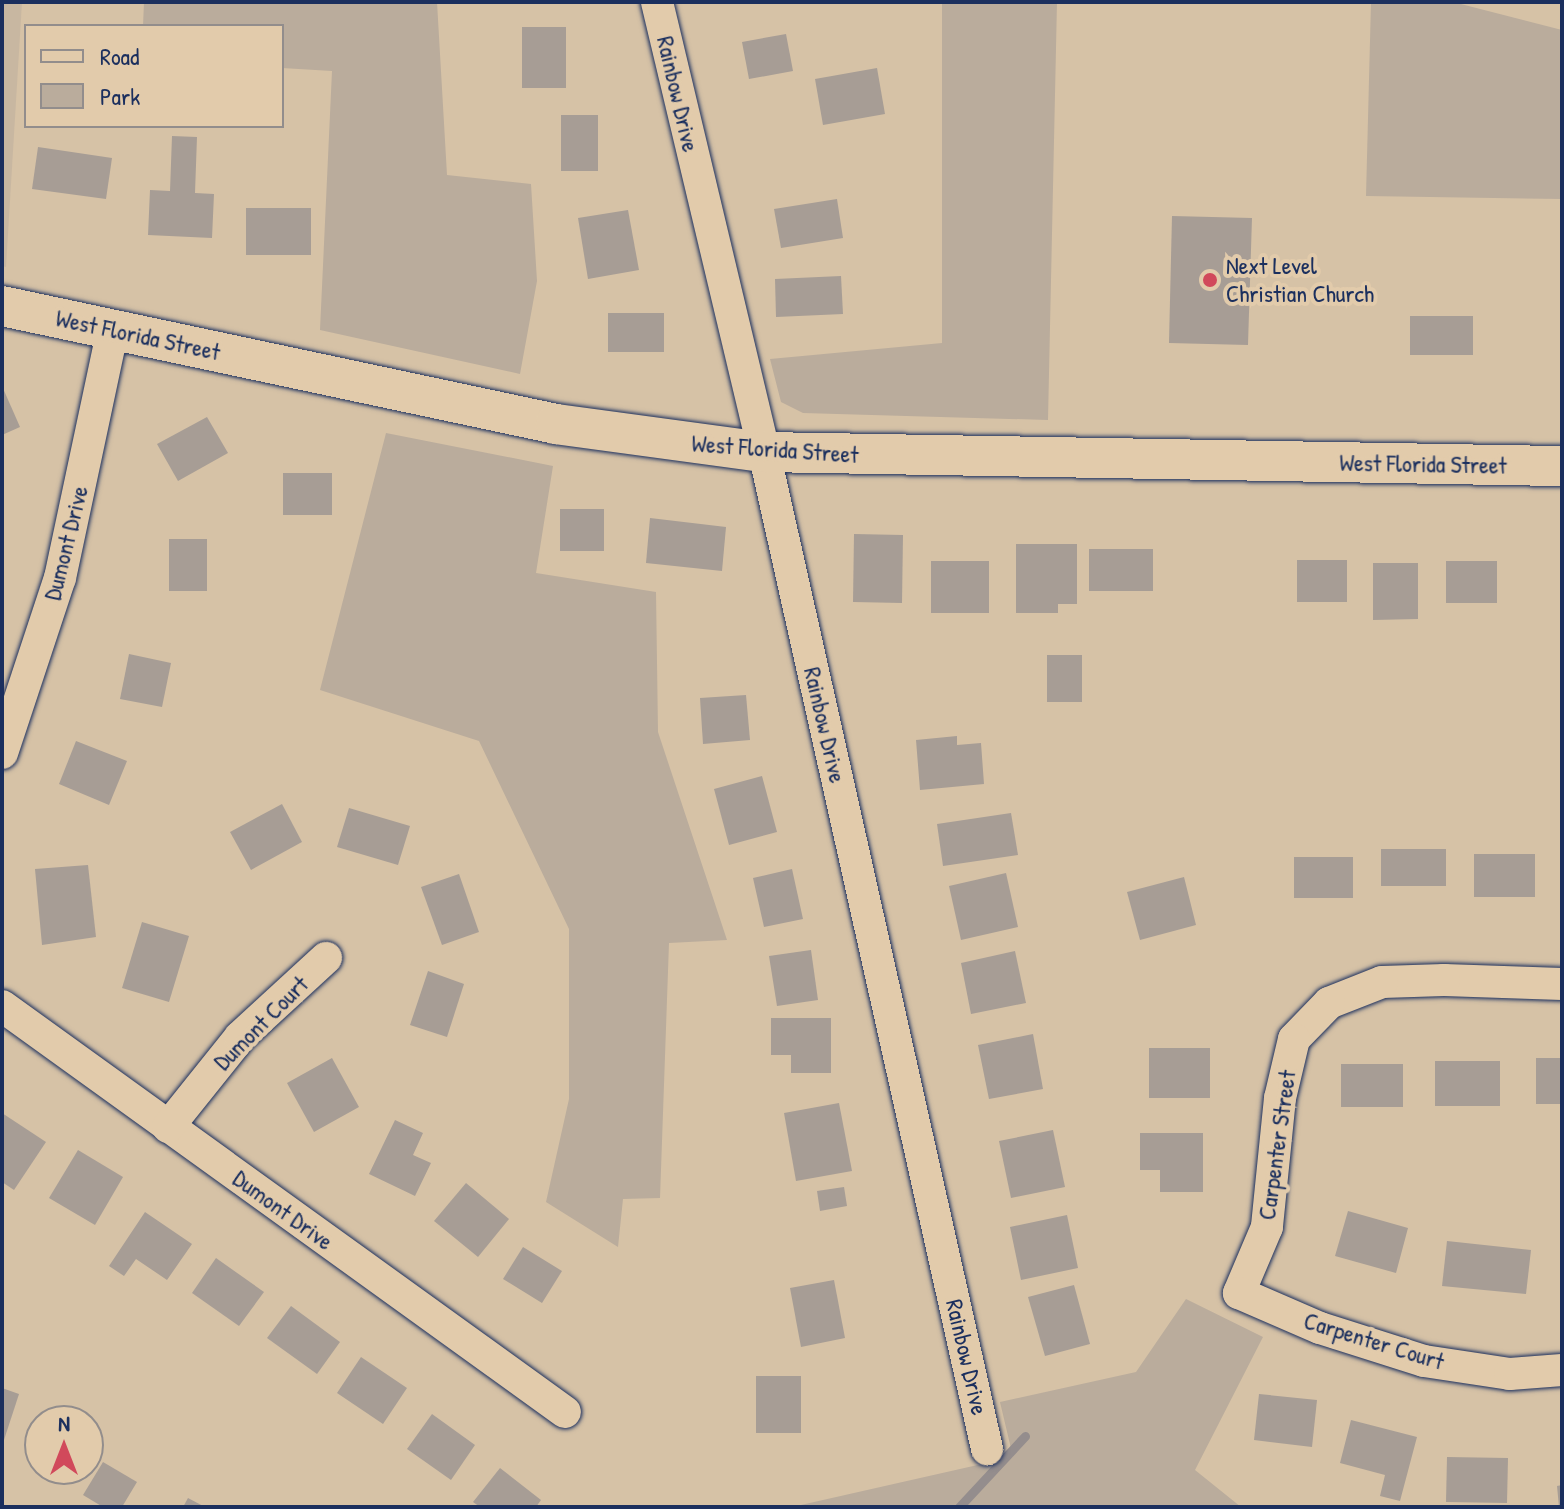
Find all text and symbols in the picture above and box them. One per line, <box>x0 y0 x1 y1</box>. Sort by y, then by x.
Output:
legend <box>24 24 284 128</box>
street label: Rainbow Drive <box>651 33 705 155</box>
text: Road <box>100 40 139 72</box>
text: Park <box>100 80 140 112</box>
place label: Next Level Christian Church <box>1226 252 1374 308</box>
marker: Next Level Christian Church <box>1201 271 1219 289</box>
street label: West Florida Street <box>53 304 223 366</box>
street label: West Florida Street <box>691 429 859 469</box>
street label: West Florida Street <box>1339 448 1507 480</box>
street label: Dumont Drive <box>38 483 94 603</box>
street label: Rainbow Drive <box>798 664 852 786</box>
street label: Dumont Court <box>208 970 314 1076</box>
street label: Carpenter Street <box>1252 1068 1302 1222</box>
street label: Dumont Drive <box>227 1164 339 1256</box>
street label: Rainbow Drive <box>940 1296 994 1418</box>
street label: Carpenter Court <box>1300 1306 1448 1376</box>
north arrow <box>24 1405 104 1485</box>
text: N <box>58 1408 70 1438</box>

